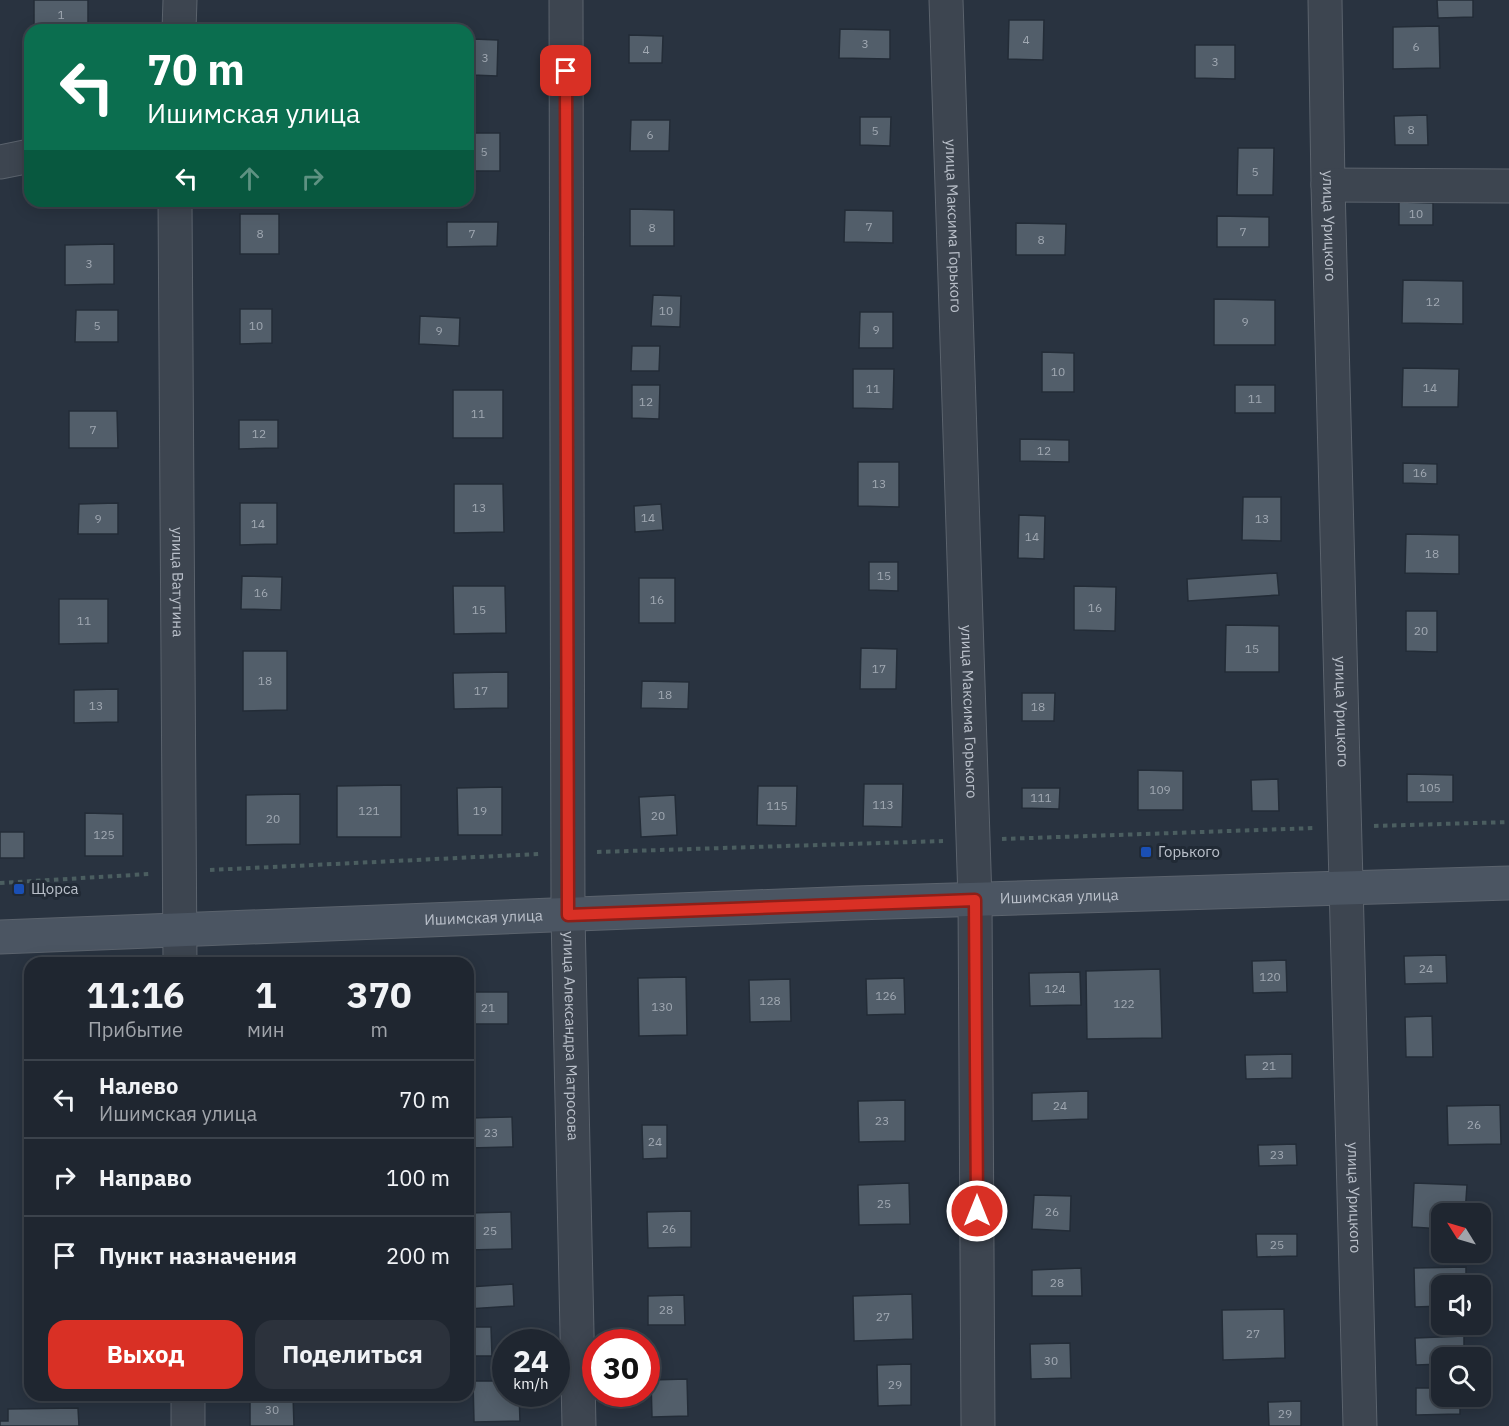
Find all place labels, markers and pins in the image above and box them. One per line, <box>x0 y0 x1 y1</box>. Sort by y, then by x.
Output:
pin <box>540 45 591 96</box>
place label: Горького <box>1158 842 1220 861</box>
marker: Горького <box>1139 845 1153 859</box>
place label: Щорса <box>31 879 78 898</box>
marker: Щорса <box>12 882 26 896</box>

